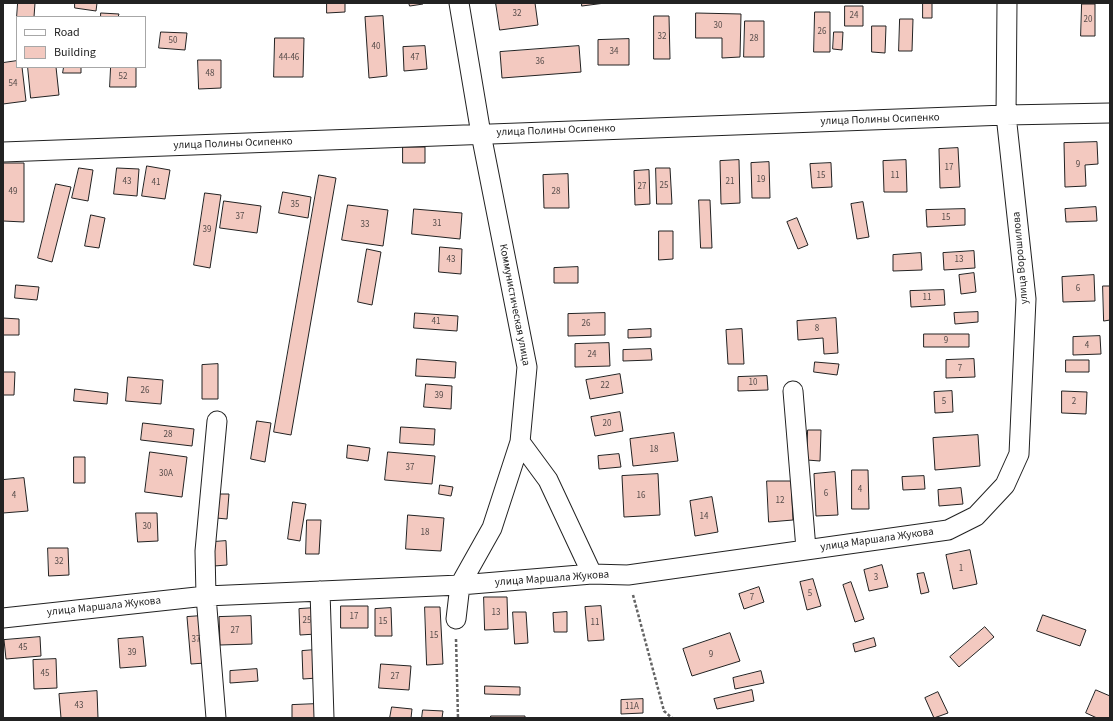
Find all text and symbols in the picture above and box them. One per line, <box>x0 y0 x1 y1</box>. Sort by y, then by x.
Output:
house number: 32 <box>513 9 521 19</box>
house number: 24 <box>850 11 858 21</box>
house number: 20 <box>1084 15 1092 25</box>
legend <box>16 16 146 68</box>
house number: 30 <box>714 21 722 31</box>
text: Road <box>54 24 80 41</box>
house number: 26 <box>818 27 826 37</box>
house number: 32 <box>658 32 666 42</box>
house number: 28 <box>750 34 758 44</box>
house number: 50 <box>169 36 177 46</box>
house number: 40 <box>372 42 380 52</box>
text: Building <box>54 44 96 61</box>
house number: 34 <box>610 47 618 57</box>
house number: 44-46 <box>279 53 299 63</box>
house number: 47 <box>411 53 419 63</box>
house number: 36 <box>536 57 544 67</box>
house number: 48 <box>206 69 214 79</box>
house number: 52 <box>119 72 127 82</box>
house number: 54 <box>9 79 17 89</box>
street label: улица Полины Осипенко <box>820 111 940 129</box>
street label: улица Полины Осипенко <box>496 122 616 140</box>
street label: улица Полины Осипенко <box>173 135 293 153</box>
house number: 9 <box>1076 160 1080 170</box>
house number: 17 <box>945 163 953 173</box>
house number: 15 <box>817 171 825 181</box>
house number: 11 <box>891 171 899 181</box>
house number: 19 <box>757 175 765 185</box>
house number: 43 <box>123 177 131 187</box>
house number: 21 <box>726 177 734 187</box>
house number: 41 <box>152 178 160 188</box>
house number: 25 <box>660 181 668 191</box>
house number: 27 <box>638 182 646 192</box>
house number: 49 <box>9 187 17 197</box>
house number: 28 <box>552 187 560 197</box>
house number: 35 <box>291 200 299 210</box>
street label: улица Ворошилова <box>1010 211 1032 305</box>
house number: 37 <box>236 212 244 222</box>
house number: 15 <box>942 213 950 223</box>
house number: 31 <box>433 219 441 229</box>
house number: 33 <box>361 220 369 230</box>
house number: 39 <box>203 225 211 235</box>
street label: Коммунистическая улица <box>496 243 532 367</box>
house number: 43 <box>447 255 455 265</box>
house number: 13 <box>955 255 963 265</box>
house number: 6 <box>1076 284 1080 294</box>
house number: 11 <box>923 293 931 303</box>
house number: 41 <box>432 317 440 327</box>
house number: 26 <box>582 319 590 329</box>
house number: 8 <box>815 324 819 334</box>
house number: 9 <box>944 336 948 346</box>
house number: 4 <box>1085 341 1089 351</box>
house number: 24 <box>588 350 596 360</box>
house number: 7 <box>958 364 962 374</box>
house number: 10 <box>749 378 757 388</box>
house number: 22 <box>601 381 609 391</box>
house number: 26 <box>141 386 149 396</box>
house number: 39 <box>435 391 443 401</box>
house number: 5 <box>942 397 946 407</box>
house number: 2 <box>1072 397 1076 407</box>
house number: 20 <box>603 419 611 429</box>
house number: 28 <box>164 430 172 440</box>
house number: 18 <box>650 445 658 455</box>
house number: 37 <box>406 463 414 473</box>
house number: 30А <box>159 469 173 479</box>
house number: 4 <box>858 485 862 495</box>
house number: 6 <box>824 489 828 499</box>
house number: 4 <box>12 491 16 501</box>
house number: 16 <box>637 491 645 501</box>
house number: 12 <box>776 496 784 506</box>
house number: 14 <box>700 512 708 522</box>
house number: 30 <box>143 522 151 532</box>
street label: улица Маршала Жукова <box>819 525 935 555</box>
house number: 18 <box>421 528 429 538</box>
house number: 32 <box>55 557 63 567</box>
house number: 1 <box>959 564 963 574</box>
street label: улица Маршала Жукова <box>494 568 610 590</box>
house number: 3 <box>874 573 878 583</box>
house number: 5 <box>808 589 812 599</box>
house number: 7 <box>750 593 754 603</box>
street label: улица Маршала Жукова <box>46 594 162 620</box>
house number: 13 <box>492 608 500 618</box>
house number: 17 <box>350 612 358 622</box>
house number: 25 <box>303 616 311 626</box>
house number: 15 <box>379 617 387 627</box>
house number: 11 <box>591 618 599 628</box>
house number: 27 <box>231 626 239 636</box>
house number: 15 <box>430 631 438 641</box>
house number: 37 <box>192 635 200 645</box>
house number: 45 <box>19 643 27 653</box>
house number: 39 <box>128 648 136 658</box>
house number: 9 <box>709 650 713 660</box>
house number: 45 <box>41 669 49 679</box>
house number: 27 <box>391 672 399 682</box>
house number: 43 <box>75 701 83 711</box>
house number: 11А <box>625 702 639 712</box>

